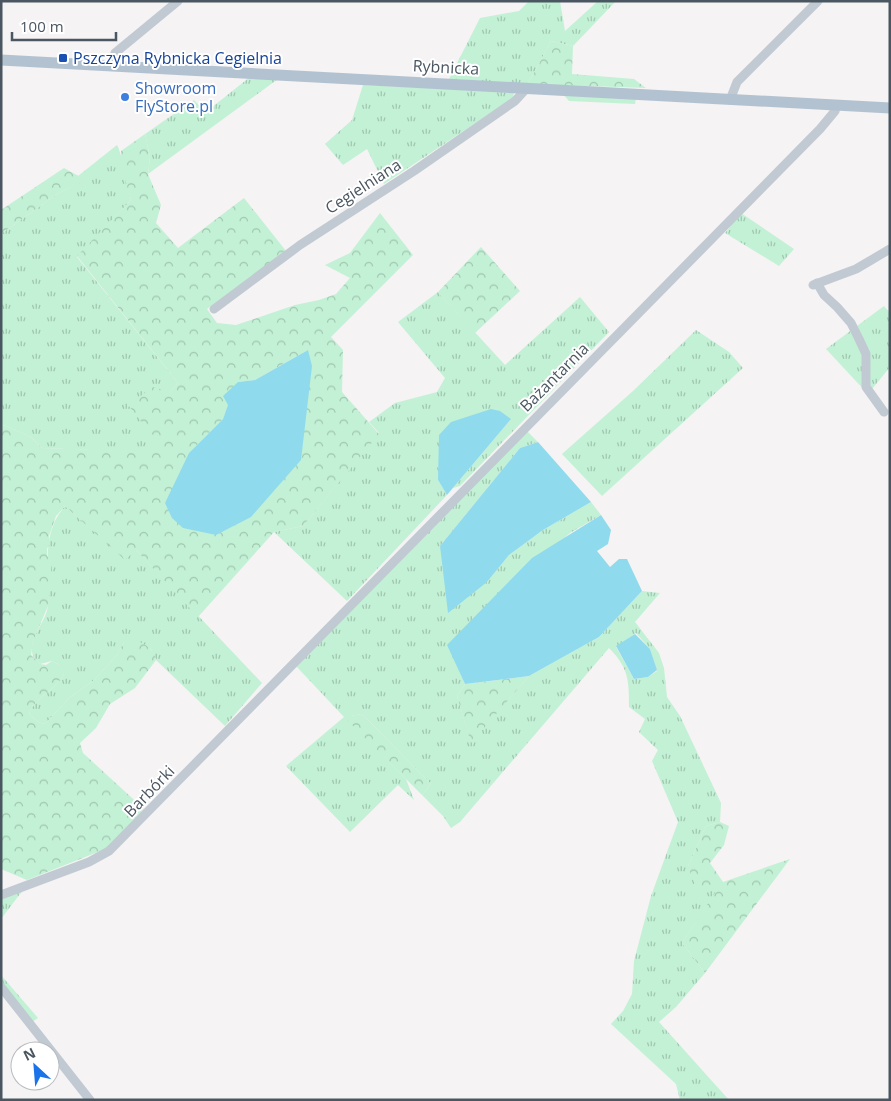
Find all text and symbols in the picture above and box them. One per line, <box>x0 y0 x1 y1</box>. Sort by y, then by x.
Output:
scale bar <box>12 10 116 42</box>
text: 100 m <box>20 16 64 36</box>
place label: Pszczyna Rybnicka Cegielnia <box>73 47 282 69</box>
marker: Pszczyna Rybnicka Cegielnia <box>57 52 69 64</box>
street label: Rybnicka <box>412 54 480 80</box>
place label: Showroom FlyStore.pl <box>135 77 216 117</box>
marker: Showroom FlyStore.pl <box>119 91 131 103</box>
street label: Cegielniana <box>321 153 405 219</box>
street label: Bażantarnia <box>515 338 593 416</box>
street label: Barbórki <box>119 760 179 822</box>
north arrow <box>10 1041 60 1091</box>
text: N <box>20 1043 38 1065</box>

